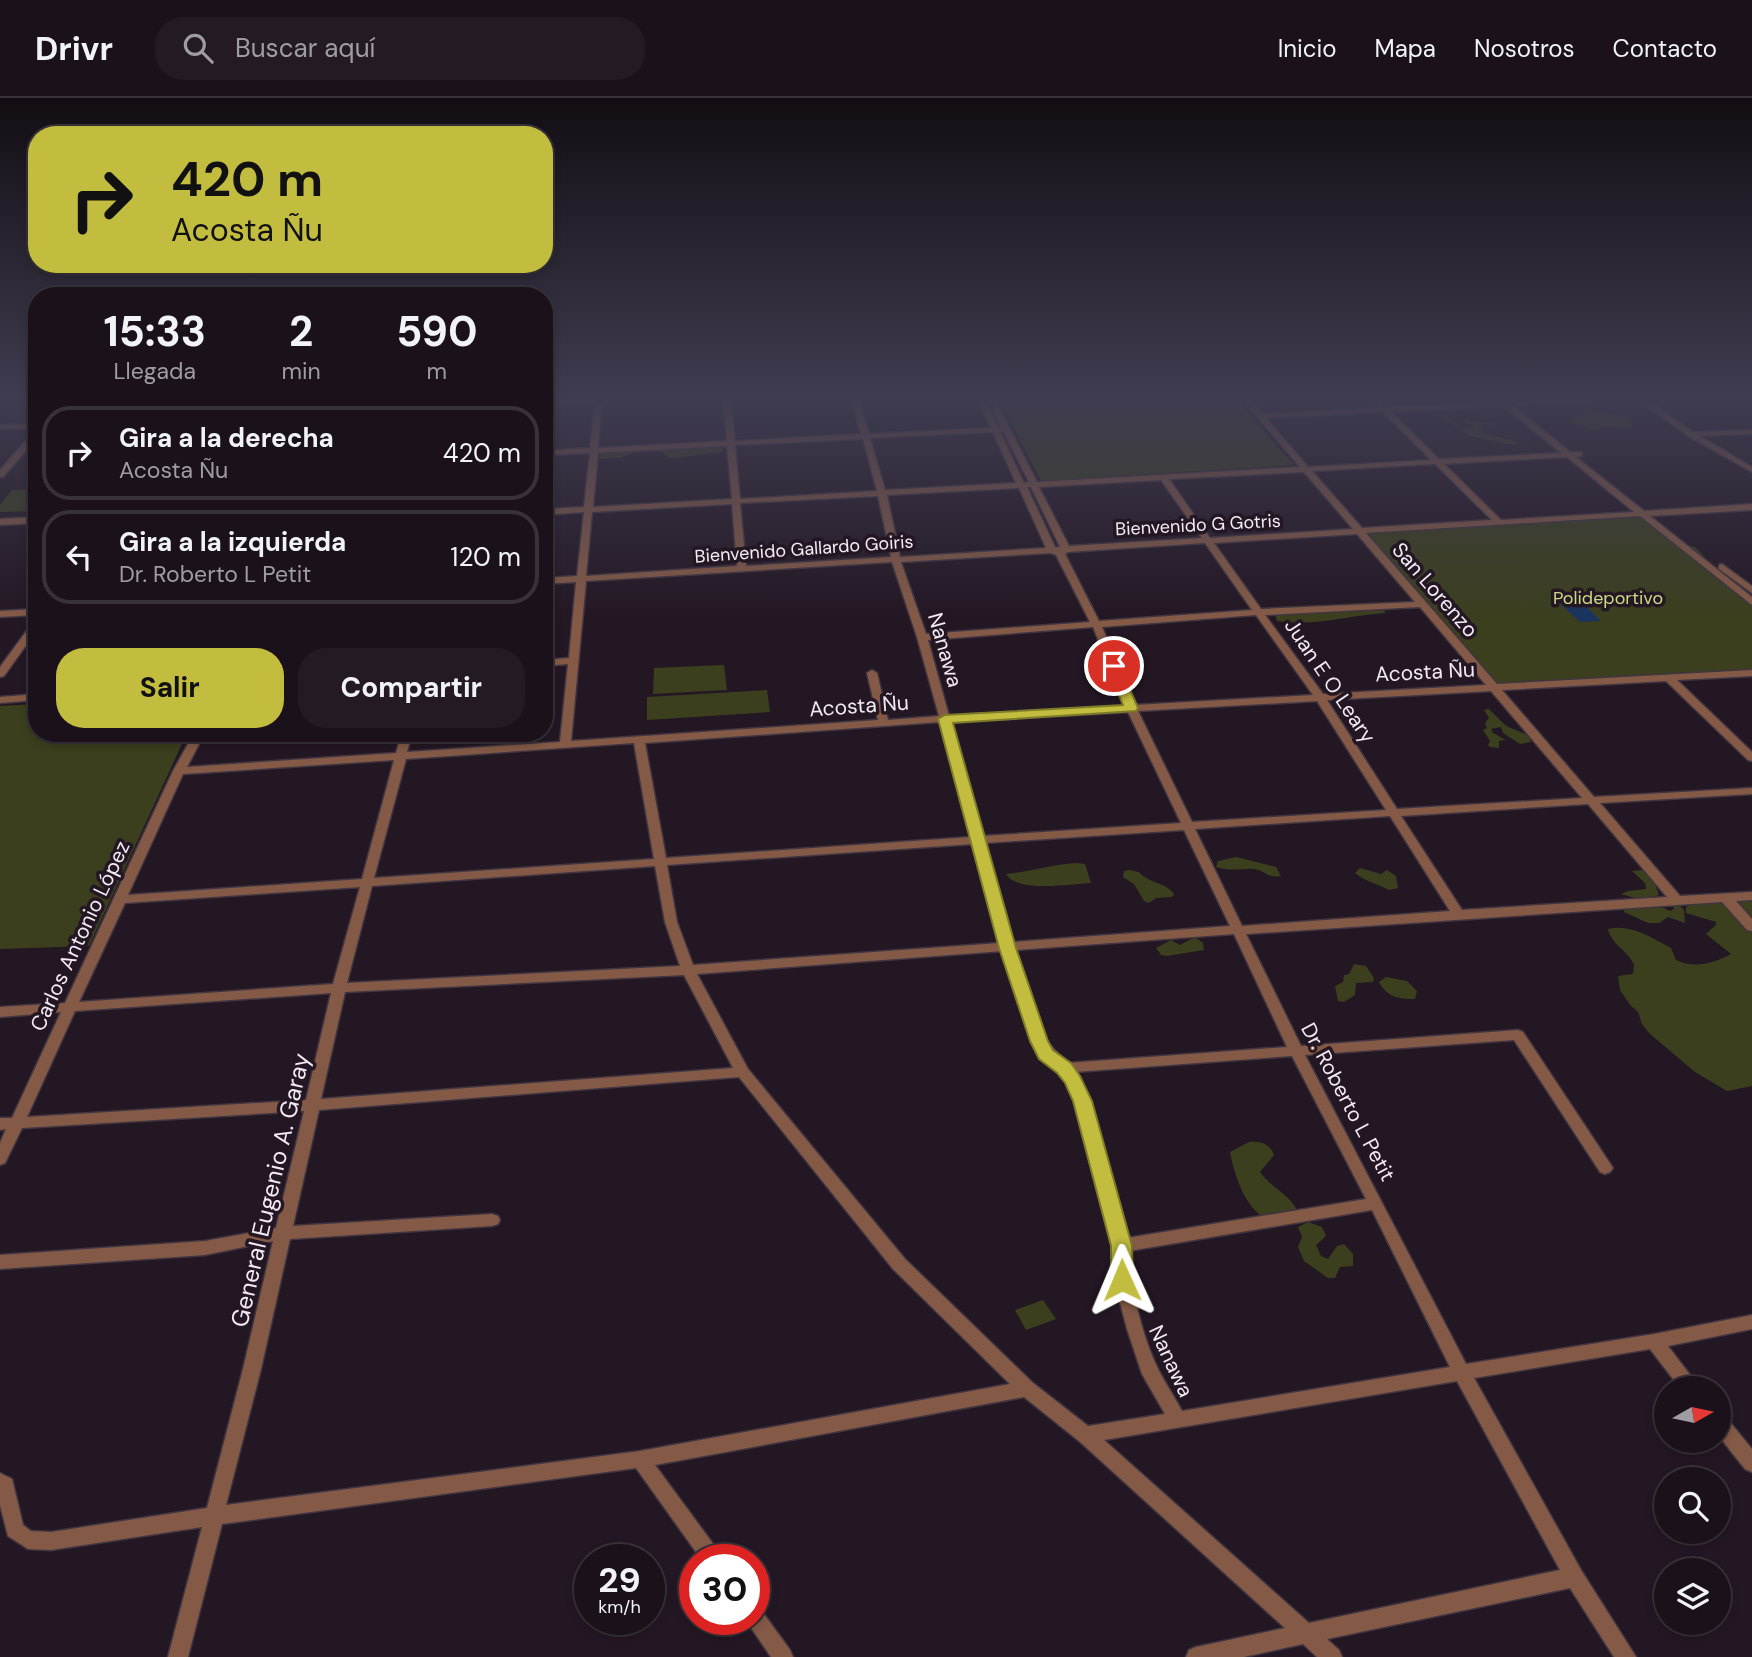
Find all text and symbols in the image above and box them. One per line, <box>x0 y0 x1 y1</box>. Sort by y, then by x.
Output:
search box <box>155 17 645 80</box>
text: Drivr <box>35 27 113 70</box>
icon: search <box>179 29 217 67</box>
text: Buscar aquí <box>235 31 375 65</box>
text: Inicio <box>1278 33 1337 64</box>
text: Mapa <box>1375 33 1436 64</box>
text: Nosotros <box>1474 33 1575 64</box>
text: Contacto <box>1613 33 1717 64</box>
text: 420 m <box>171 147 323 211</box>
icon: right <box>56 154 147 245</box>
text: Acosta Ñu <box>171 209 323 251</box>
text: 15:33 <box>103 304 206 359</box>
text: 2 <box>289 304 313 359</box>
text: 590 <box>396 304 478 359</box>
text: Llegada <box>114 356 196 386</box>
text: min <box>282 356 321 386</box>
text: m <box>427 356 447 386</box>
text: Gira a la derecha <box>119 421 334 455</box>
icon: right <box>60 434 98 472</box>
text: 420 m <box>443 436 521 470</box>
text: Acosta Ñu <box>119 455 228 485</box>
street label: Bienvenido G Gotris <box>1115 509 1281 541</box>
text: Gira a la izquierda <box>119 525 346 559</box>
street label: Bienvenido Gallardo Goiris <box>694 529 914 569</box>
street label: San Lorenzo <box>1386 536 1484 644</box>
icon: left <box>60 538 98 576</box>
text: 120 m <box>450 540 521 574</box>
text: Dr. Roberto L Petit <box>119 559 311 589</box>
park label: Polideportivo <box>1553 586 1663 610</box>
street label: Nanawa <box>921 609 969 691</box>
street label: Juan E O Leary <box>1278 613 1382 749</box>
pin <box>1084 636 1144 696</box>
icon: arrive <box>1095 647 1133 685</box>
button: Salir <box>56 648 284 728</box>
button: Compartir <box>298 648 525 728</box>
street label: Acosta Ñu <box>1374 655 1476 689</box>
street label: Acosta Ñu <box>808 689 910 723</box>
street label: Carlos Antonio López <box>24 836 136 1036</box>
street label: Dr. Roberto L Petit <box>1294 1018 1402 1186</box>
street label: General Eugenio A. Garay <box>223 1050 317 1330</box>
position arrow <box>1085 1243 1159 1317</box>
street label: Nanawa <box>1142 1321 1200 1401</box>
north arrow <box>1654 1376 1731 1452</box>
map controls <box>1654 1376 1731 1635</box>
button: search <box>1654 1467 1731 1544</box>
speed limit sign: 30 <box>679 1544 770 1635</box>
text: 29 <box>598 1557 641 1603</box>
button: layers <box>1654 1558 1731 1635</box>
text: km/h <box>598 1595 641 1619</box>

